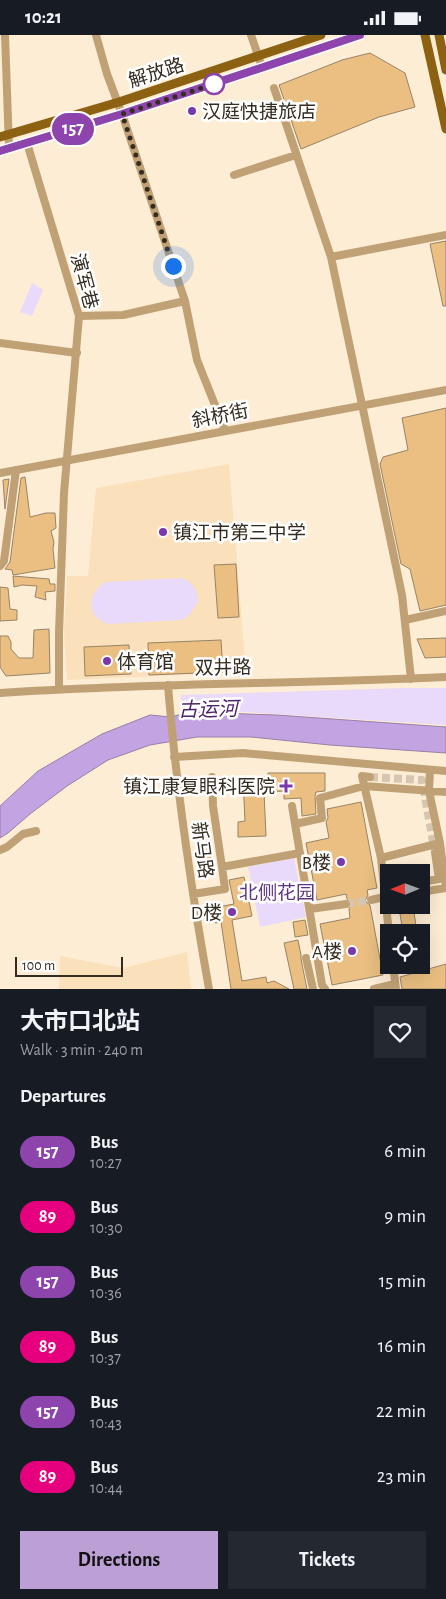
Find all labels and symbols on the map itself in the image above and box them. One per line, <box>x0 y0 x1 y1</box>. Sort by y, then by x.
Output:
street label: 解放路 <box>126 55 187 91</box>
unlabelled marker <box>203 73 225 95</box>
place label: 汉庭快捷旅店 <box>202 101 316 122</box>
marker: 汉庭快捷旅店 <box>186 105 198 117</box>
line badge: 157 <box>44 113 102 145</box>
street label: 演军巷 <box>67 251 102 311</box>
your location <box>161 254 186 279</box>
street label: 斜桥街 <box>190 401 250 431</box>
place label: 镇江市第三中学 <box>173 522 306 543</box>
marker: 镇江市第三中学 <box>157 526 169 538</box>
place label: 体育馆 <box>117 651 174 672</box>
marker: 体育馆 <box>101 655 113 667</box>
street label: 双井路 <box>194 658 252 678</box>
water label: 古运河 <box>178 698 242 721</box>
place label: 镇江康复眼科医院 <box>123 776 275 797</box>
marker: 镇江康复眼科医院 <box>279 779 293 793</box>
street label: 新马路 <box>188 820 217 880</box>
place label: B楼 <box>302 853 331 873</box>
marker: B楼 <box>335 856 347 868</box>
north arrow <box>380 864 430 914</box>
park label: 北侧花园 <box>239 883 315 903</box>
place label: D楼 <box>191 903 222 923</box>
marker: D楼 <box>226 906 238 918</box>
place label: A楼 <box>312 942 342 962</box>
marker: A楼 <box>346 945 358 957</box>
scale bar <box>15 954 122 977</box>

